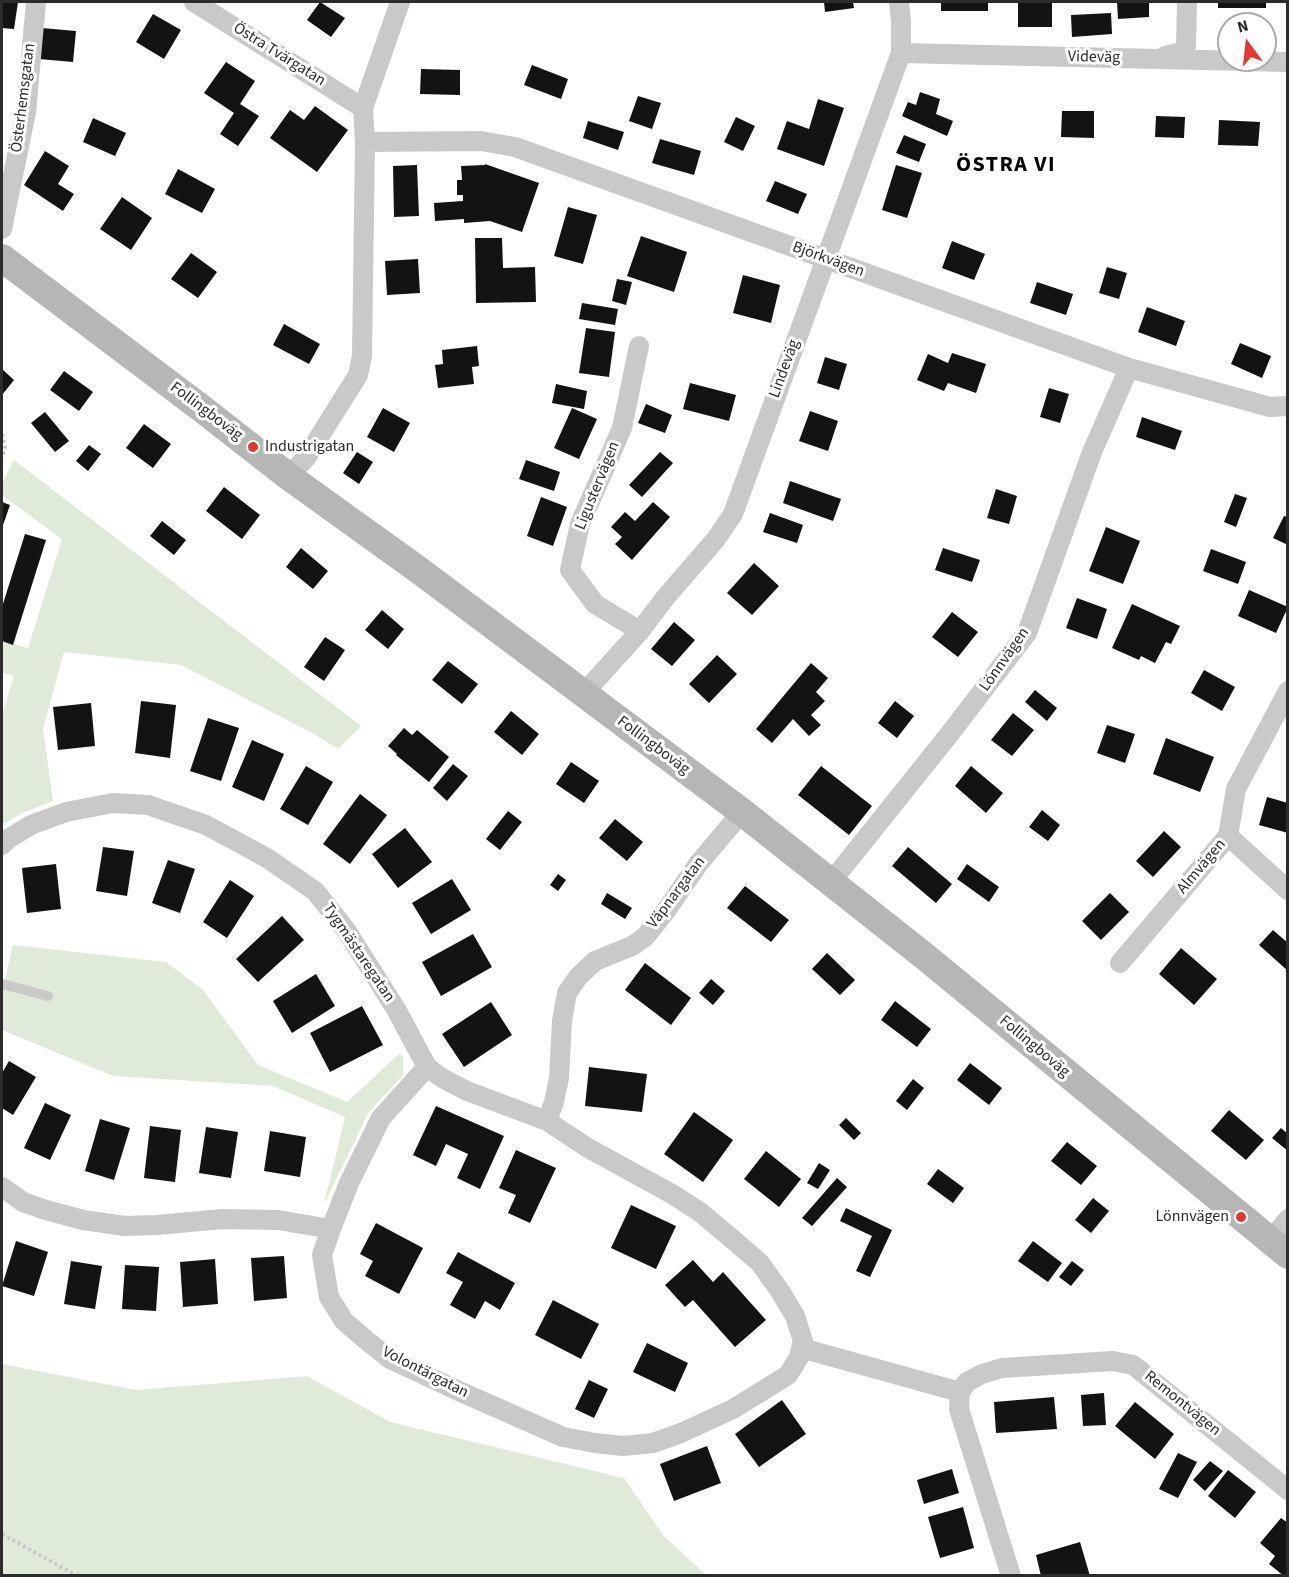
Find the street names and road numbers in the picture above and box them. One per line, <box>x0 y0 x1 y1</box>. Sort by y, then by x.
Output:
street label: Östra Tvärgatan <box>229 19 329 91</box>
street label: Österhemsgatan <box>8 42 40 154</box>
street label: Videväg <box>1068 48 1120 68</box>
street label: Björkvägen <box>789 238 867 282</box>
street label: Lindeväg <box>766 337 804 401</box>
street label: Follingboväg <box>166 378 246 446</box>
street label: Ligustervägen <box>572 439 624 533</box>
street label: Lönnvägen <box>976 624 1034 696</box>
street label: Follingboväg <box>613 712 693 780</box>
street label: Almvägen <box>1174 836 1230 898</box>
street label: Väpnargatan <box>644 853 710 933</box>
street label: Tygmästaregatan <box>318 900 398 1006</box>
street label: Follingboväg <box>995 1012 1073 1082</box>
street label: Volontärgatan <box>379 1343 471 1403</box>
street label: Remontvägen <box>1140 1367 1224 1441</box>

